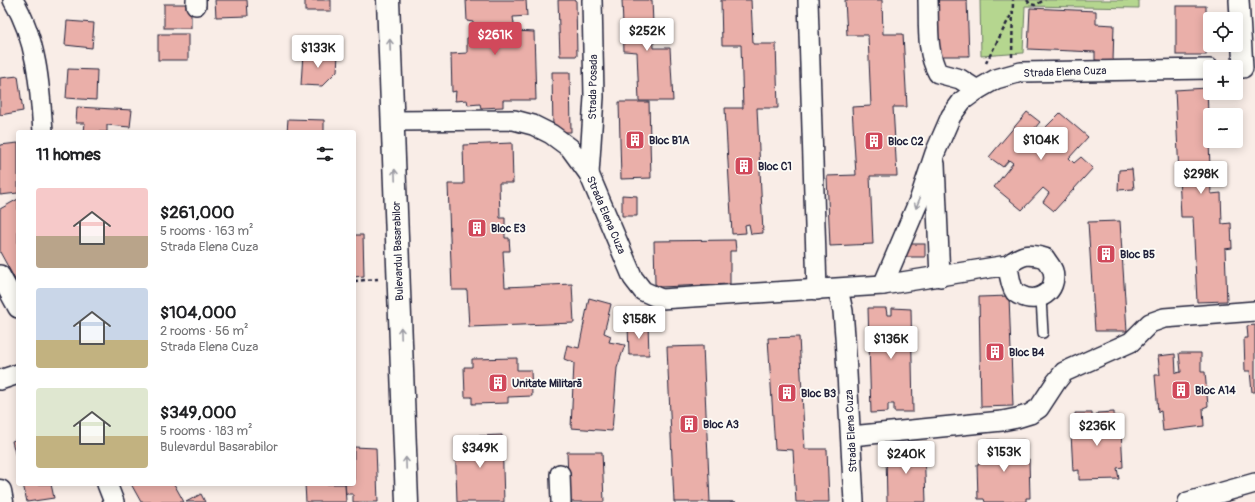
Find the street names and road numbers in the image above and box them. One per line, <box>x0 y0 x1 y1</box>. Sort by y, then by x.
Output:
street label: Strada Posada <box>586 54 600 120</box>
street label: Strada Elena Cuza <box>1023 64 1107 80</box>
street label: Strada Elena Cuza <box>584 174 628 256</box>
street label: Bulevardul Basarabilor <box>390 201 406 301</box>
street label: Strada Elena Cuza <box>842 389 860 473</box>

